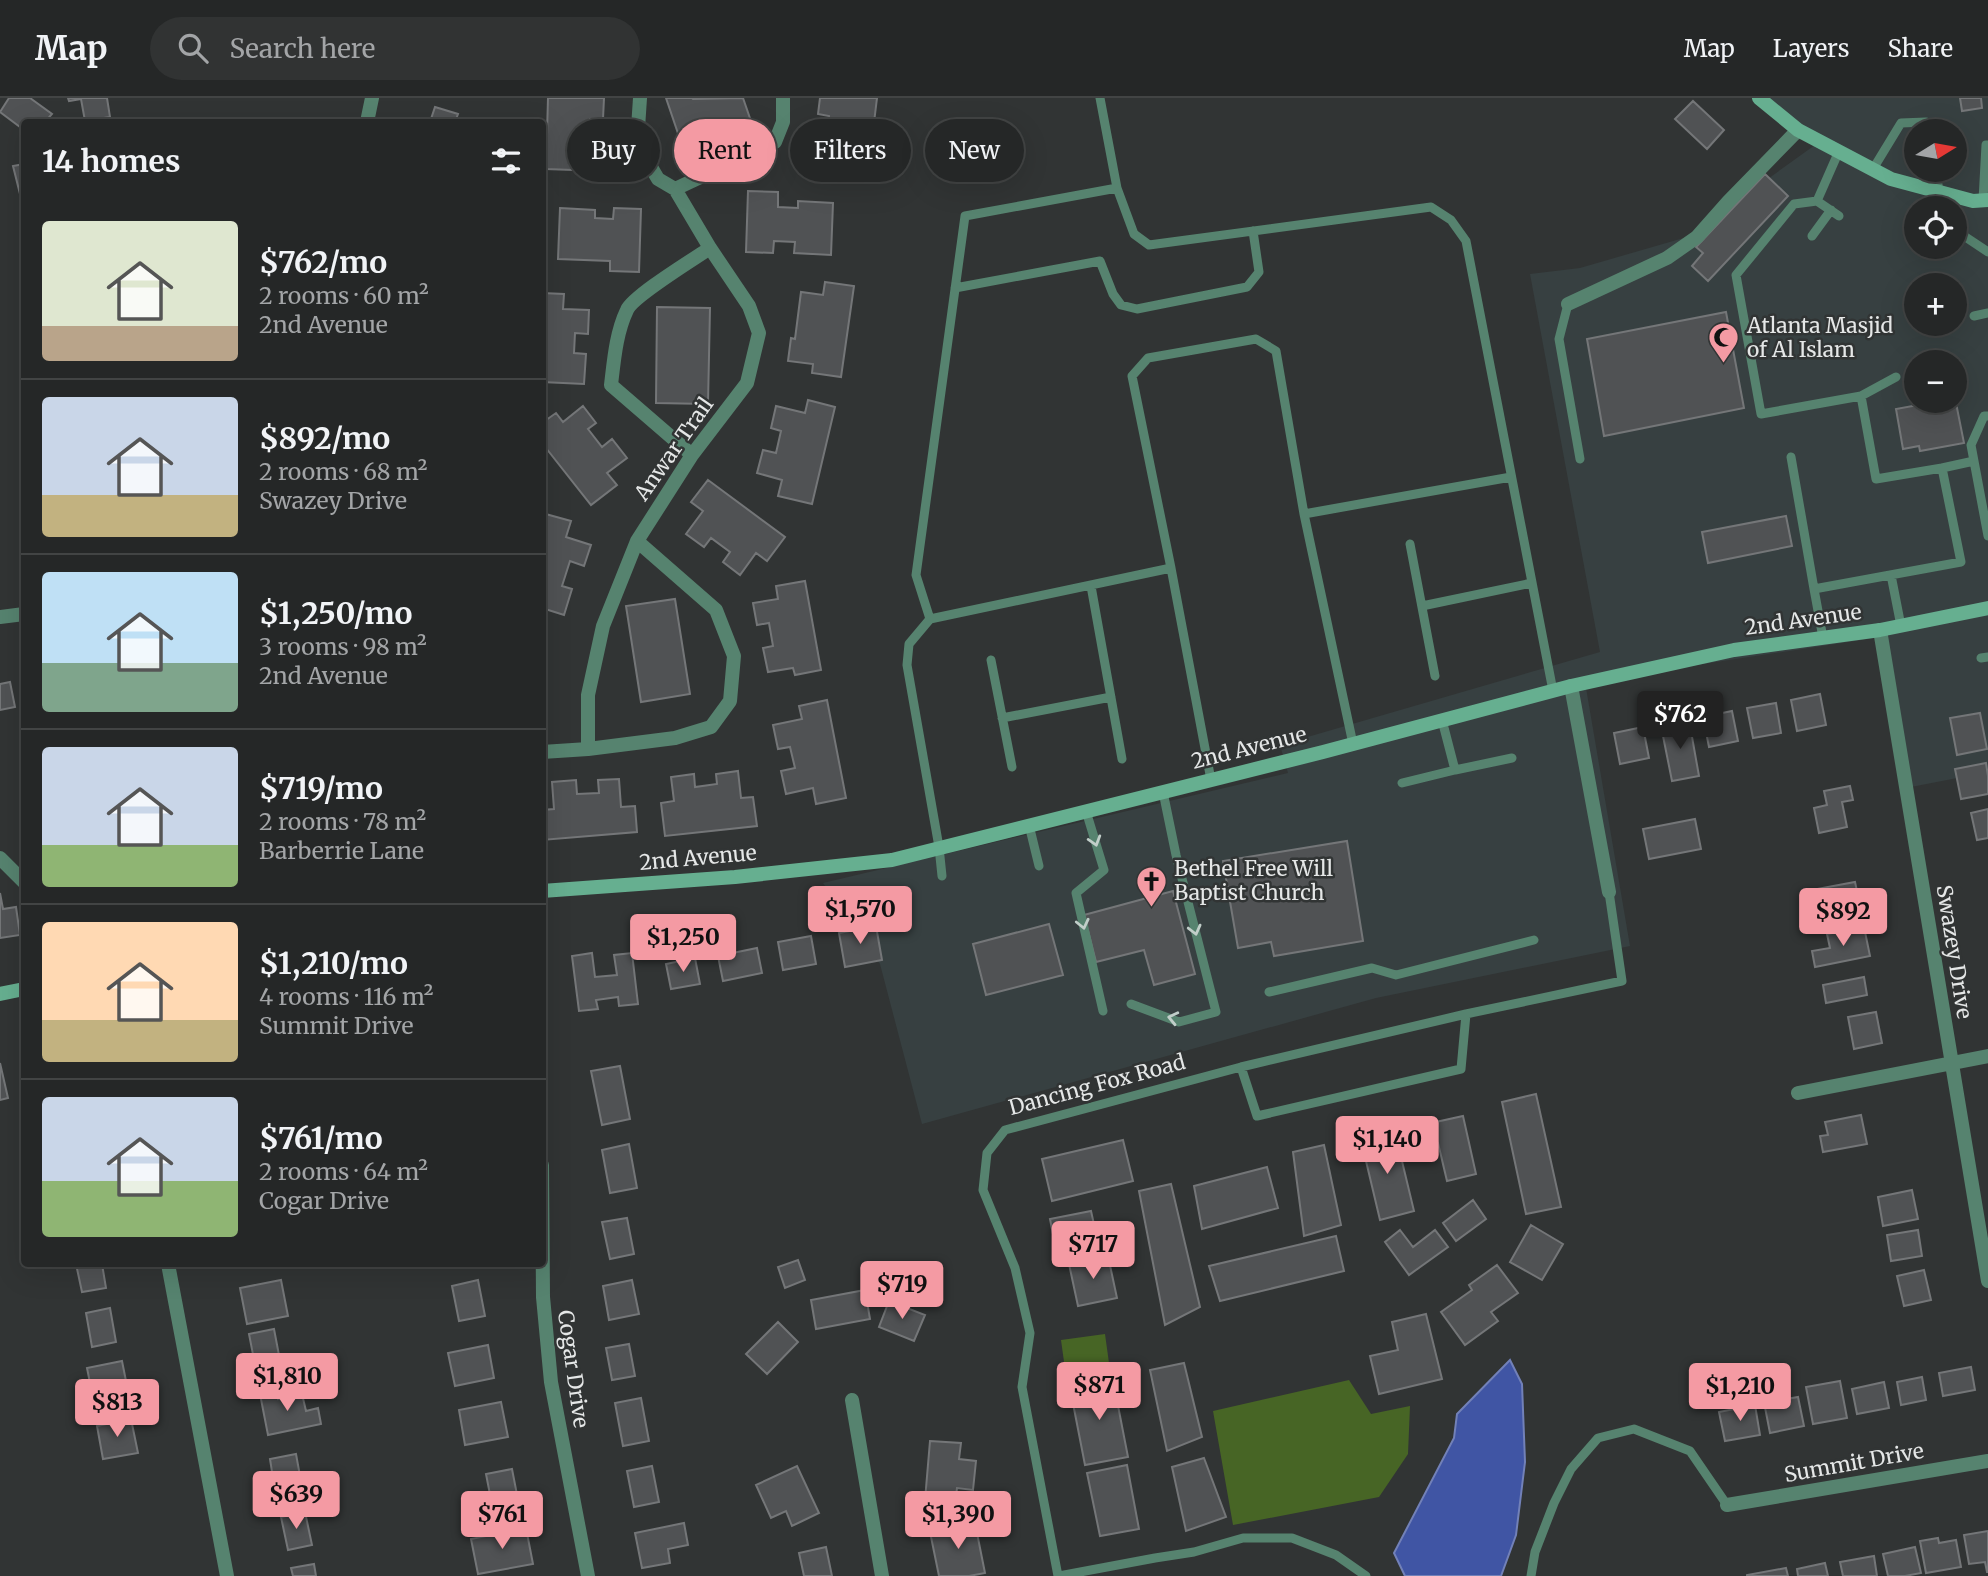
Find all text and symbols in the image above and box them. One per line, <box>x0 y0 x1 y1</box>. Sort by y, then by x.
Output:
search box <box>150 17 640 80</box>
text: Map <box>35 28 108 69</box>
icon: search <box>174 29 212 67</box>
text: Search here <box>230 32 375 65</box>
text: Map <box>1684 33 1735 64</box>
text: Layers <box>1773 33 1849 64</box>
text: Share <box>1887 33 1953 64</box>
chip: Buy <box>567 119 660 182</box>
chip: Rent <box>674 119 776 182</box>
chip: Filters <box>790 119 911 182</box>
chip: New <box>925 119 1024 182</box>
north arrow <box>1904 119 1967 182</box>
map controls <box>1904 119 1967 413</box>
text: 14 homes <box>42 142 180 180</box>
icon: filters <box>487 142 525 180</box>
button: locate <box>1904 196 1967 259</box>
text: $762/mo <box>259 243 387 281</box>
icon: home <box>98 249 182 333</box>
button: + <box>1904 273 1967 336</box>
text: 2 rooms · 60 m² <box>259 281 429 310</box>
text: 2nd Avenue <box>259 310 388 339</box>
place label: Atlanta Masjid of Al Islam <box>1746 312 1894 363</box>
mosque icon: Atlanta Masjid of Al Islam <box>1707 321 1741 365</box>
button: − <box>1904 350 1967 413</box>
street label: Anwar Trail <box>628 391 719 506</box>
text: $892/mo <box>259 419 390 457</box>
icon: home <box>98 425 182 509</box>
text: 2 rooms · 68 m² <box>259 457 427 486</box>
text: Swazey Drive <box>259 486 407 515</box>
text: $1,250/mo <box>259 594 412 632</box>
street label: 2nd Avenue <box>1743 598 1863 641</box>
icon: home <box>98 600 182 684</box>
text: 3 rooms · 98 m² <box>259 632 427 661</box>
text: 2nd Avenue <box>259 661 388 690</box>
pin: $762 <box>1639 692 1721 751</box>
text: $762 <box>1653 699 1707 728</box>
street label: 2nd Avenue <box>1189 720 1309 775</box>
text: $719/mo <box>259 769 383 807</box>
icon: home <box>98 775 182 859</box>
text: 2 rooms · 78 m² <box>259 807 426 836</box>
one-way arrow <box>1087 834 1101 846</box>
text: Barberrie Lane <box>259 836 424 865</box>
street label: 2nd Avenue <box>638 839 758 876</box>
place label: Bethel Free Will Baptist Church <box>1174 855 1334 906</box>
church icon: Bethel Free Will Baptist Church <box>1134 864 1168 908</box>
street label: Swazey Drive <box>1931 883 1978 1021</box>
pin: $1,570 <box>803 886 917 946</box>
pin: $892 <box>1802 888 1884 948</box>
text: $1,570 <box>824 894 896 923</box>
text: $892 <box>1815 896 1871 925</box>
pin: $1,250 <box>626 914 740 974</box>
one-way arrow <box>1075 918 1089 930</box>
text: $1,250 <box>646 922 720 951</box>
one-way arrow <box>1187 924 1201 936</box>
text: $1,210/mo <box>259 944 408 982</box>
icon: home <box>98 950 182 1034</box>
text: 4 rooms · 116 m² <box>259 982 434 1011</box>
text: Summit Drive <box>259 1011 414 1040</box>
one-way arrow <box>1167 1012 1179 1026</box>
street label: Dancing Fox Road <box>1005 1048 1189 1121</box>
pin: $1,140 <box>1330 1116 1444 1176</box>
text: $761/mo <box>259 1119 383 1157</box>
text: $1,140 <box>1352 1124 1422 1153</box>
icon: home <box>98 1125 182 1209</box>
text: 2 rooms · 64 m² <box>259 1157 428 1186</box>
text: Cogar Drive <box>259 1186 389 1215</box>
pin: $717 <box>1052 1222 1134 1281</box>
text: $717 <box>1068 1229 1118 1258</box>
pin: $719 <box>861 1262 943 1321</box>
text: $719 <box>876 1269 928 1298</box>
street label: Cogar Drive <box>552 1308 595 1430</box>
pin: $1,810 <box>230 1354 344 1413</box>
text: $1,810 <box>252 1361 322 1390</box>
pin: $871 <box>1058 1362 1140 1422</box>
pin: $1,210 <box>1683 1364 1797 1423</box>
text: $871 <box>1073 1370 1125 1399</box>
text: $1,210 <box>1705 1371 1775 1400</box>
pin: $813 <box>76 1380 158 1439</box>
text: $813 <box>91 1387 143 1416</box>
street label: Summit Drive <box>1782 1437 1926 1488</box>
pin: $639 <box>255 1472 337 1531</box>
text: $639 <box>269 1479 323 1508</box>
pin: $761 <box>461 1492 543 1551</box>
pin: $1,390 <box>901 1492 1015 1551</box>
text: $761 <box>477 1499 527 1528</box>
text: $1,390 <box>921 1499 995 1528</box>

